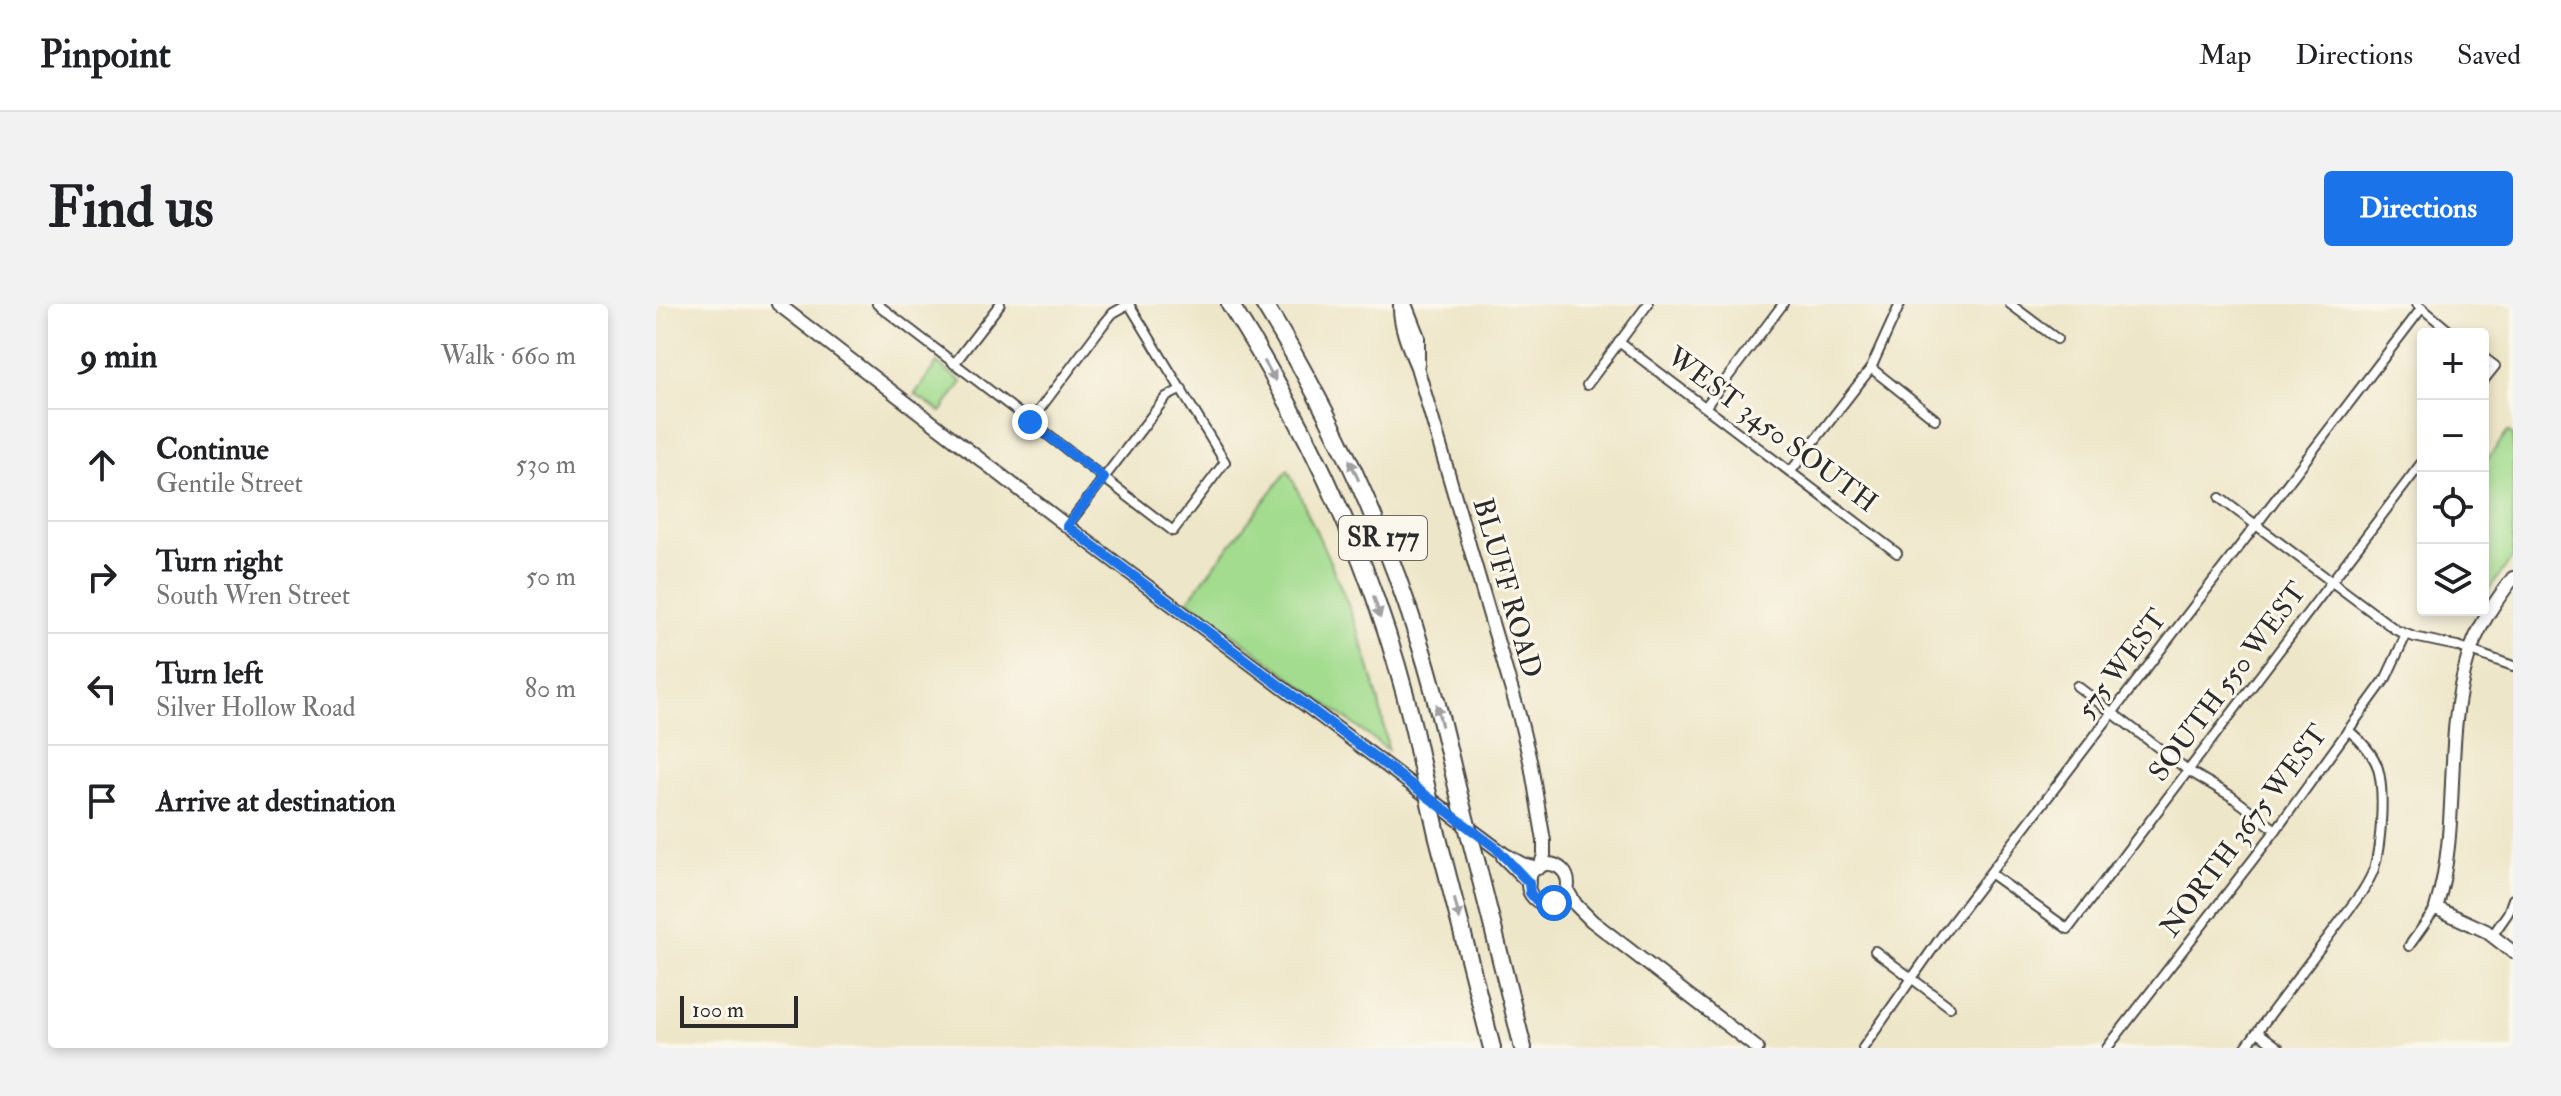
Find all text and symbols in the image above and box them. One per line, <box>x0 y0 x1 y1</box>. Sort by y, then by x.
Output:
text: Pinpoint <box>40 31 171 79</box>
text: Map <box>2199 38 2252 73</box>
text: Directions <box>2296 38 2413 73</box>
text: Saved <box>2457 38 2521 73</box>
button: Directions <box>2324 171 2513 246</box>
text: Find us <box>48 173 214 244</box>
map controls <box>2417 328 2489 616</box>
button: + <box>2417 328 2489 400</box>
text: 9 min <box>80 335 158 378</box>
street label: WEST 3450 SOUTH <box>1659 339 1884 521</box>
text: Walk · 660 m <box>441 340 576 372</box>
one-way arrow <box>1263 360 1277 382</box>
button: − <box>2417 400 2489 472</box>
route end <box>1012 404 1048 440</box>
text: Continue <box>156 431 269 468</box>
icon: ahead <box>80 443 124 487</box>
text: 530 m <box>516 449 576 481</box>
one-way arrow <box>1347 458 1360 481</box>
text: Gentile Street <box>156 468 303 500</box>
button: locate <box>2417 472 2489 544</box>
street label: BLUFF ROAD <box>1465 494 1549 682</box>
road number: SR 177 <box>1339 516 1427 560</box>
text: Turn right <box>156 543 283 580</box>
button: layers <box>2417 544 2489 616</box>
icon: right <box>80 555 124 599</box>
text: 50 m <box>526 561 576 593</box>
street label: SOUTH 550 WEST <box>2142 575 2315 789</box>
text: South Wren Street <box>156 580 350 612</box>
one-way arrow <box>1371 596 1384 620</box>
street label: 575 WEST <box>2069 602 2175 726</box>
text: Turn left <box>156 655 263 692</box>
icon: left <box>80 667 124 711</box>
text: 80 m <box>525 673 576 705</box>
text: Silver Hollow Road <box>156 692 356 724</box>
one-way arrow <box>1433 702 1445 727</box>
street label: NORTH 3675 WEST <box>2153 718 2335 944</box>
icon: arrive <box>80 779 124 823</box>
text: Arrive at destination <box>156 783 396 820</box>
route start <box>1536 885 1572 921</box>
one-way arrow <box>1451 897 1463 922</box>
scale bar <box>680 992 798 1028</box>
text: 100 m <box>692 996 744 1024</box>

